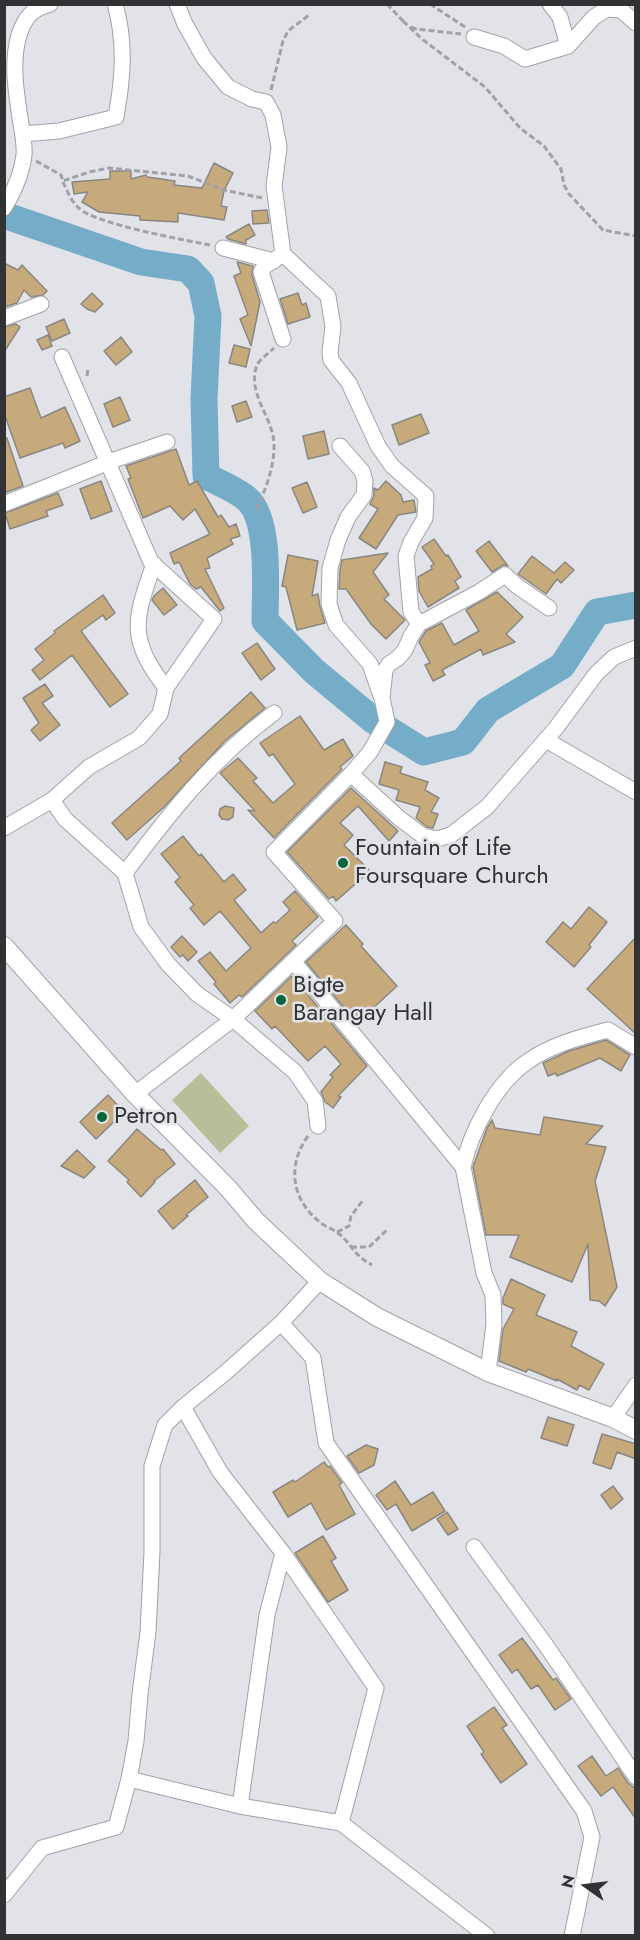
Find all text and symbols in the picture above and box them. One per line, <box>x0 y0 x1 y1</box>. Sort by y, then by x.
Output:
place label: Fountain of Life Foursquare Church <box>355 835 549 891</box>
marker: Fountain of Life Foursquare Church <box>336 856 350 870</box>
place label: Bigte Barangay Hall <box>293 972 433 1028</box>
marker: Bigte Barangay Hall <box>274 993 288 1007</box>
place label: Petron <box>114 1103 178 1131</box>
marker: Petron <box>95 1110 109 1124</box>
north arrow <box>556 1856 616 1916</box>
text: N <box>555 1873 581 1890</box>

